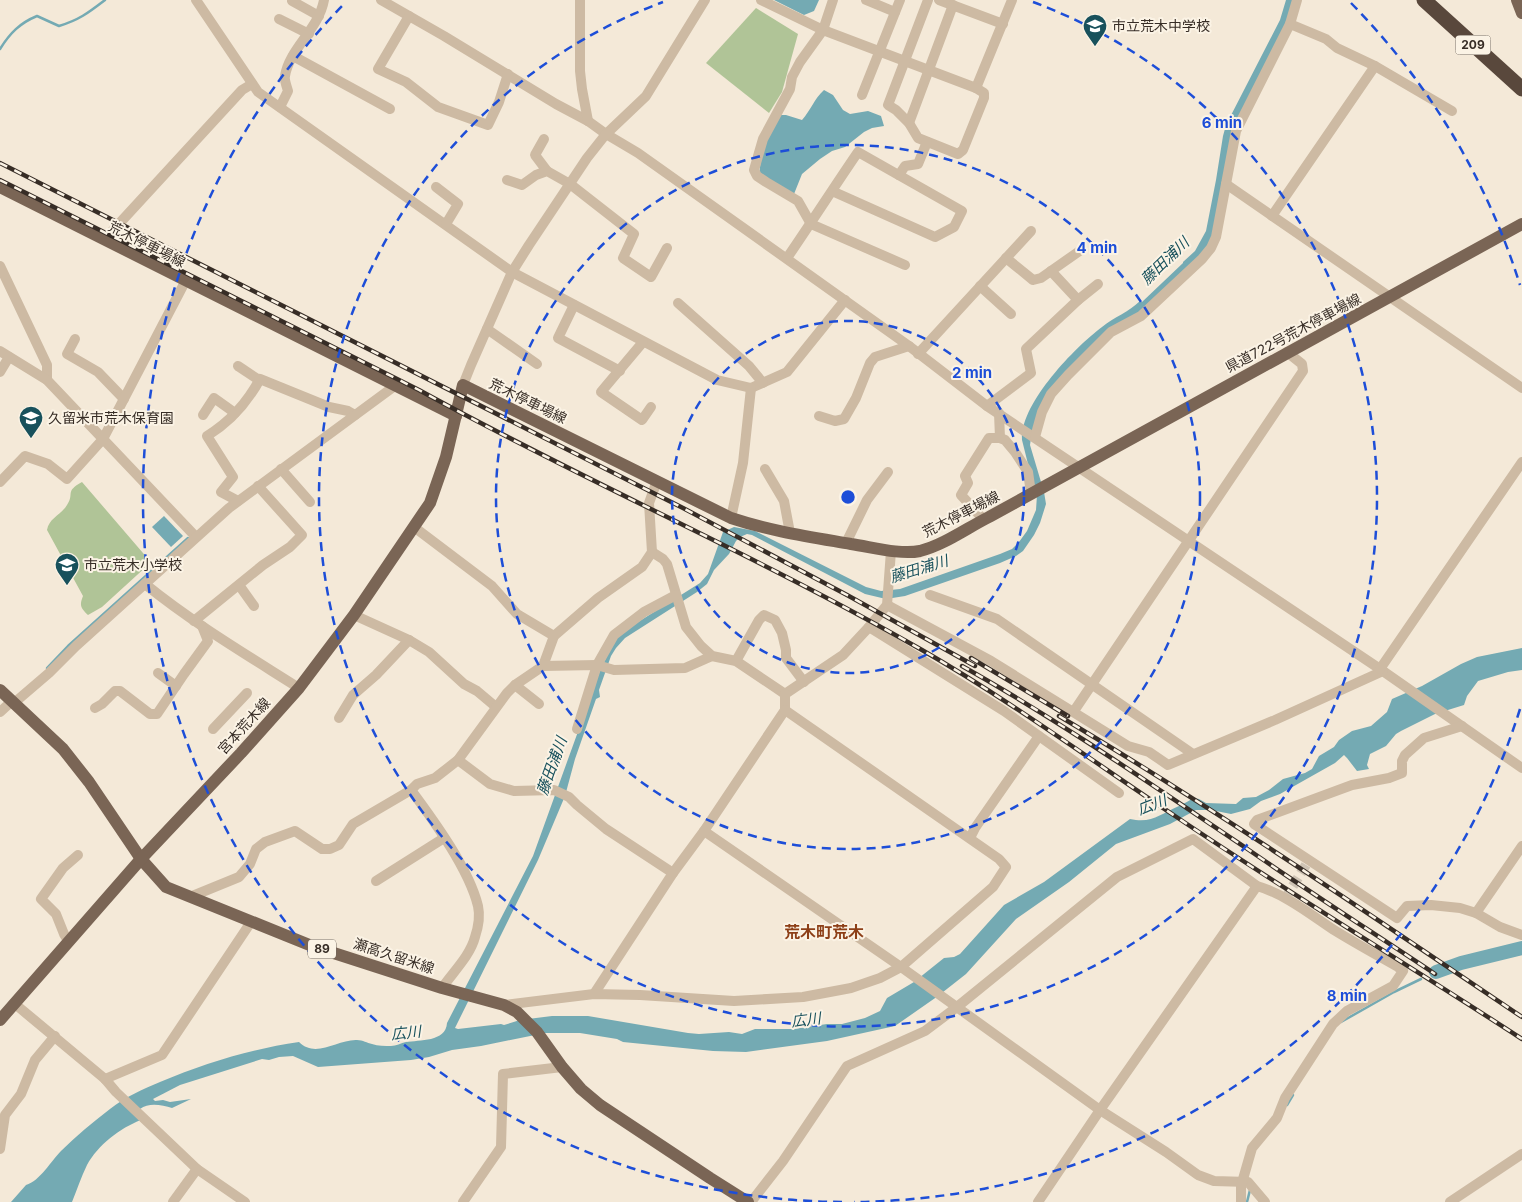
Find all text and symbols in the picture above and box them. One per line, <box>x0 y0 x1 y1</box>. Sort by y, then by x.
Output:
school or university icon: 市立荒木中学校 <box>1082 13 1108 47</box>
place label: 市立荒木中学校 <box>1112 17 1210 34</box>
road number: 209 <box>1456 36 1490 54</box>
text: 6 min <box>1202 113 1242 132</box>
street label: 荒木停車場線 <box>106 217 189 270</box>
water label: 藤田浦川 <box>1136 232 1194 288</box>
text: 4 min <box>1077 238 1117 257</box>
street label: 県道722号荒木停車場線 <box>1222 290 1363 376</box>
text: 2 min <box>952 363 992 382</box>
street label: 荒木停車場線 <box>487 374 570 427</box>
school or university icon: 久留米市荒木保育園 <box>18 405 44 439</box>
place label: 久留米市荒木保育園 <box>48 409 174 426</box>
street label: 荒木停車場線 <box>919 487 1002 540</box>
centre of rings <box>839 488 857 506</box>
water label: 藤田浦川 <box>887 550 952 586</box>
school or university icon: 市立荒木小学校 <box>54 552 80 586</box>
place label: 市立荒木小学校 <box>84 556 182 573</box>
street label: 宮本荒木線 <box>214 694 273 757</box>
water label: 藤田浦川 <box>532 733 571 797</box>
water label: 広川 <box>1134 790 1171 819</box>
district label: 荒木町荒木 <box>784 922 864 942</box>
street label: 瀬高久留米線 <box>352 934 437 977</box>
road number: 89 <box>308 940 336 959</box>
text: 8 min <box>1327 986 1367 1005</box>
water label: 広川 <box>790 1008 824 1031</box>
water label: 広川 <box>390 1021 424 1044</box>

